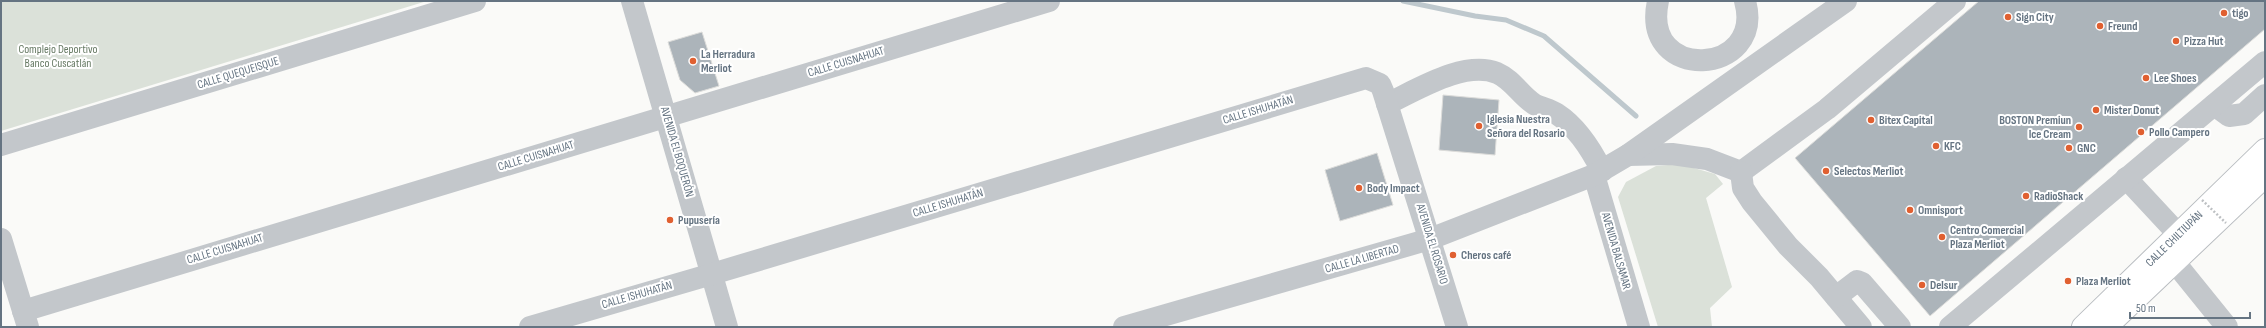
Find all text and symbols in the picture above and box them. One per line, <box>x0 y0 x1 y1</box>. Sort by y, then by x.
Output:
place label: tigo <box>2232 6 2249 21</box>
marker: tigo <box>2219 8 2229 18</box>
place label: Sign City <box>2016 10 2054 25</box>
marker: Sign City <box>2003 12 2013 22</box>
place label: Freund <box>2108 19 2137 34</box>
marker: Freund <box>2095 21 2105 31</box>
place label: Pizza Hut <box>2184 34 2224 49</box>
marker: Pizza Hut <box>2171 36 2181 46</box>
park label: Complejo Deportivo Banco Cuscatlán <box>18 42 98 71</box>
street label: CALLE CUISNAHUAT <box>806 43 886 81</box>
place label: La Herradura Merliot <box>701 47 755 76</box>
street label: CALLE QUEQUEISQUE <box>195 53 281 93</box>
marker: La Herradura Merliot <box>688 56 698 66</box>
place label: Lee Shoes <box>2154 71 2197 86</box>
marker: Lee Shoes <box>2141 73 2151 83</box>
street label: CALLE ISHUHATÁN <box>1221 92 1295 128</box>
place label: Mister Donut <box>2104 103 2159 118</box>
street label: AVENIDA EL BOQUERÓN <box>657 104 697 199</box>
marker: Mister Donut <box>2091 105 2101 115</box>
place label: Iglesia Nuestra Señora del Rosario <box>1487 112 1565 141</box>
place label: Bitex Capital <box>1879 113 1933 128</box>
place label: BOSTON Premiun Ice Cream <box>1999 113 2071 142</box>
marker: Bitex Capital <box>1866 115 1876 125</box>
marker: Iglesia Nuestra Señora del Rosario <box>1474 121 1484 131</box>
marker: BOSTON Premiun Ice Cream <box>2074 122 2084 132</box>
place label: Pollo Campero <box>2149 125 2210 140</box>
marker: Pollo Campero <box>2136 127 2146 137</box>
street label: CALLE CUISNAHUAT <box>496 137 576 175</box>
place label: KFC <box>1944 139 1961 154</box>
marker: KFC <box>1931 141 1941 151</box>
place label: GNC <box>2077 141 2096 156</box>
marker: GNC <box>2064 143 2074 153</box>
place label: Selectos Merliot <box>1834 164 1903 179</box>
marker: Selectos Merliot <box>1821 166 1831 176</box>
place label: Body Impact <box>1367 181 1420 196</box>
marker: Body Impact <box>1354 183 1364 193</box>
street label: CALLE ISHUHATÁN <box>911 185 985 221</box>
place label: RadioShack <box>2034 189 2083 204</box>
marker: RadioShack <box>2021 191 2031 201</box>
street label: AVENIDA EL ROSARIO <box>1412 201 1451 286</box>
place label: Omnisport <box>1918 203 1963 218</box>
marker: Omnisport <box>1905 205 1915 215</box>
street label: CALLE CHILTIUPÁN <box>2142 207 2206 270</box>
street label: AVENIDA BALSAMAR <box>1598 210 1634 292</box>
place label: Pupusería <box>678 213 720 228</box>
marker: Pupusería <box>665 215 675 225</box>
place label: Centro Comercial Plaza Merliot <box>1950 223 2024 252</box>
street label: CALLE CUISNAHUAT <box>185 230 265 268</box>
marker: Centro Comercial Plaza Merliot <box>1937 232 1947 242</box>
street label: CALLE LA LIBERTAD <box>1323 241 1401 277</box>
place label: Cheros café <box>1461 248 1511 263</box>
marker: Cheros café <box>1448 250 1458 260</box>
place label: Plaza Merliot <box>2076 274 2131 289</box>
marker: Plaza Merliot <box>2063 276 2073 286</box>
street label: CALLE ISHUHATÁN <box>600 278 674 312</box>
place label: Delsur <box>1930 278 1958 293</box>
marker: Delsur <box>1917 280 1927 290</box>
scale bar <box>2130 294 2250 320</box>
text: 50 m <box>2136 301 2156 316</box>

